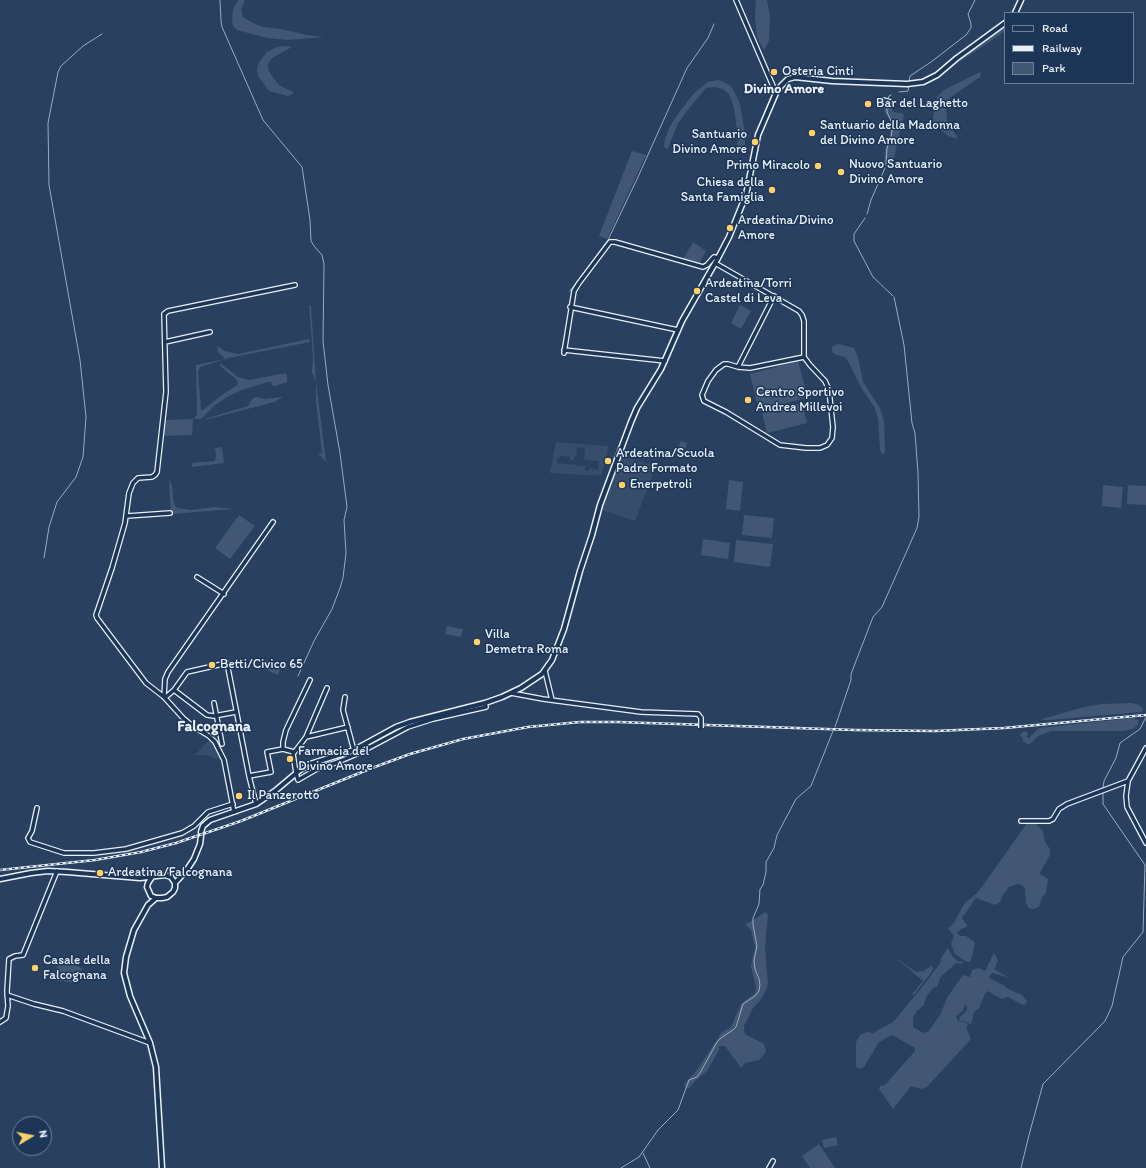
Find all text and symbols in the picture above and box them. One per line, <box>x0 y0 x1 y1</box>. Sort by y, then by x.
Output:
legend <box>1004 12 1134 84</box>
text: Road <box>1042 21 1068 35</box>
text: Railway <box>1042 41 1082 55</box>
text: Park <box>1042 61 1066 75</box>
place label: Osteria Cinti <box>782 64 854 80</box>
marker: Osteria Cinti <box>769 67 779 77</box>
district label: Divino Amore <box>744 81 824 97</box>
place label: Bar del Laghetto <box>876 96 968 112</box>
marker: Bar del Laghetto <box>863 99 873 109</box>
place label: Santuario della Madonna del Divino Amore <box>820 118 960 149</box>
place label: Santuario Divino Amore <box>672 127 747 158</box>
marker: Santuario della Madonna del Divino Amore <box>807 128 817 138</box>
marker: Santuario Divino Amore <box>750 137 760 147</box>
place label: Nuovo Santuario Divino Amore <box>849 157 942 188</box>
place label: Primo Miracolo <box>726 158 810 174</box>
marker: Primo Miracolo <box>813 161 823 171</box>
marker: Nuovo Santuario Divino Amore <box>836 167 846 177</box>
place label: Chiesa della Santa Famiglia <box>681 175 764 206</box>
marker: Chiesa della Santa Famiglia <box>767 185 777 195</box>
place label: Ardeatina/Divino Amore <box>738 213 834 244</box>
marker: Ardeatina/Divino Amore <box>725 223 735 233</box>
place label: Ardeatina/Torri Castel di Leva <box>705 276 792 307</box>
marker: Ardeatina/Torri Castel di Leva <box>692 286 702 296</box>
place label: Centro Sportivo Andrea Millevoi <box>756 385 844 416</box>
marker: Centro Sportivo Andrea Millevoi <box>743 395 753 405</box>
place label: Ardeatina/Scuola Padre Formato <box>616 446 714 477</box>
marker: Ardeatina/Scuola Padre Formato <box>603 456 613 466</box>
place label: Enerpetroli <box>630 477 692 493</box>
marker: Enerpetroli <box>617 480 627 490</box>
place label: Villa Demetra Roma <box>485 627 568 658</box>
marker: Villa Demetra Roma <box>472 637 482 647</box>
place label: Betti/Civico 65 <box>220 657 303 673</box>
marker: Betti/Civico 65 <box>207 660 217 670</box>
district label: Falcognana <box>177 718 251 736</box>
place label: Farmacia del Divino Amore <box>298 744 373 775</box>
marker: Farmacia del Divino Amore <box>285 754 295 764</box>
place label: Il Panzerotto <box>247 788 319 804</box>
marker: Il Panzerotto <box>234 791 244 801</box>
place label: Ardeatina/Falcognana <box>108 865 232 881</box>
marker: Ardeatina/Falcognana <box>95 868 105 878</box>
place label: Casale della Falcognana <box>43 953 110 984</box>
marker: Casale della Falcognana <box>30 963 40 973</box>
north arrow <box>12 1116 52 1156</box>
text: N <box>36 1129 50 1139</box>

